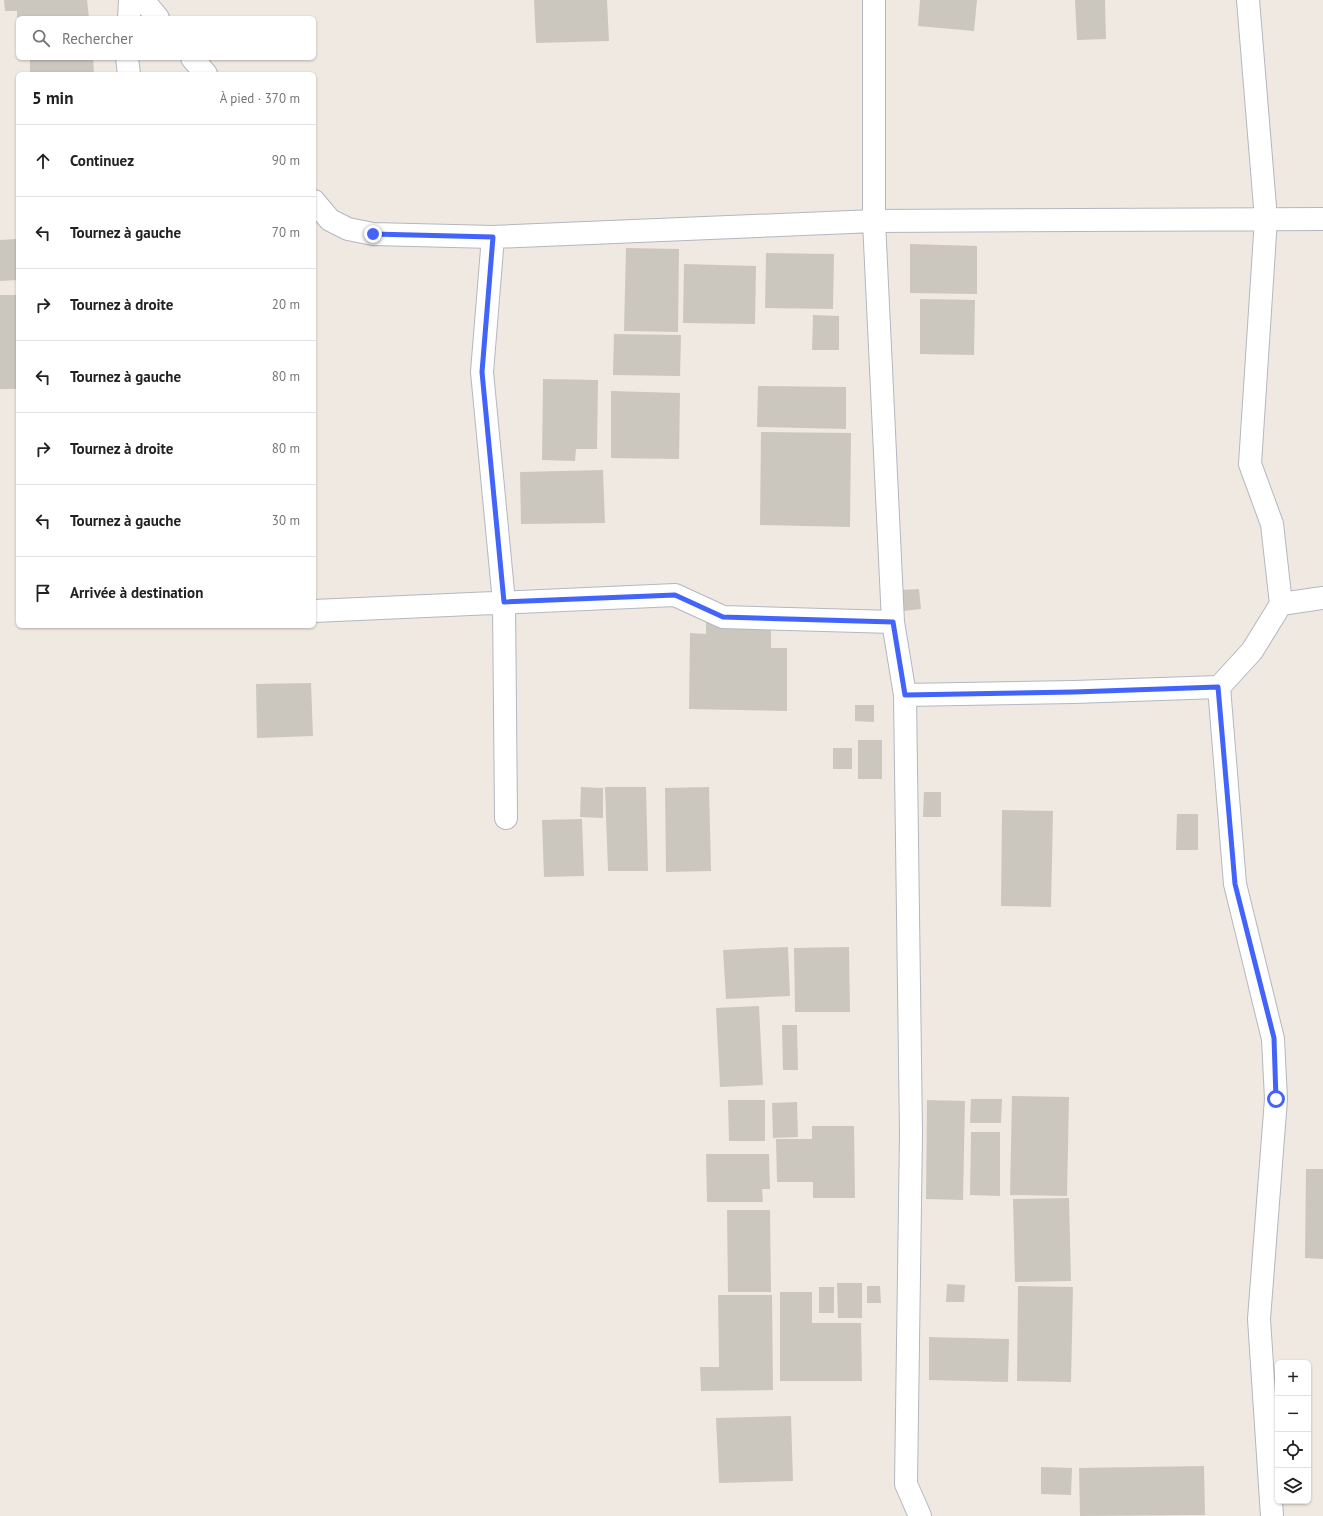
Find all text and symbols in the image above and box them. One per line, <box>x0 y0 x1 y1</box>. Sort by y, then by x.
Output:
search box <box>16 16 316 60</box>
icon: search <box>30 27 52 49</box>
text: Rechercher <box>62 29 133 48</box>
text: 5 min <box>32 87 73 109</box>
text: À pied · 370 m <box>220 90 300 107</box>
icon: ahead <box>32 150 54 172</box>
text: Continuez <box>70 151 134 170</box>
text: 90 m <box>272 152 300 169</box>
icon: left <box>32 222 54 244</box>
text: Tournez à gauche <box>70 223 181 242</box>
text: 70 m <box>272 224 300 241</box>
route end <box>364 225 382 243</box>
icon: right <box>32 294 54 316</box>
text: Tournez à droite <box>70 295 173 314</box>
text: 20 m <box>272 296 300 313</box>
icon: left <box>32 366 54 388</box>
text: Tournez à gauche <box>70 367 181 386</box>
text: 80 m <box>272 368 300 385</box>
icon: right <box>32 438 54 460</box>
text: Tournez à droite <box>70 439 173 458</box>
text: 80 m <box>272 440 300 457</box>
icon: left <box>32 510 54 532</box>
text: Tournez à gauche <box>70 511 181 530</box>
text: 30 m <box>272 512 300 529</box>
icon: arrive <box>32 582 54 604</box>
text: Arrivée à destination <box>70 583 203 602</box>
route start <box>1267 1090 1285 1108</box>
map controls <box>1275 1360 1311 1504</box>
button: + <box>1275 1360 1311 1396</box>
button: − <box>1275 1396 1311 1432</box>
button: locate <box>1275 1432 1311 1468</box>
button: layers <box>1275 1468 1311 1504</box>

